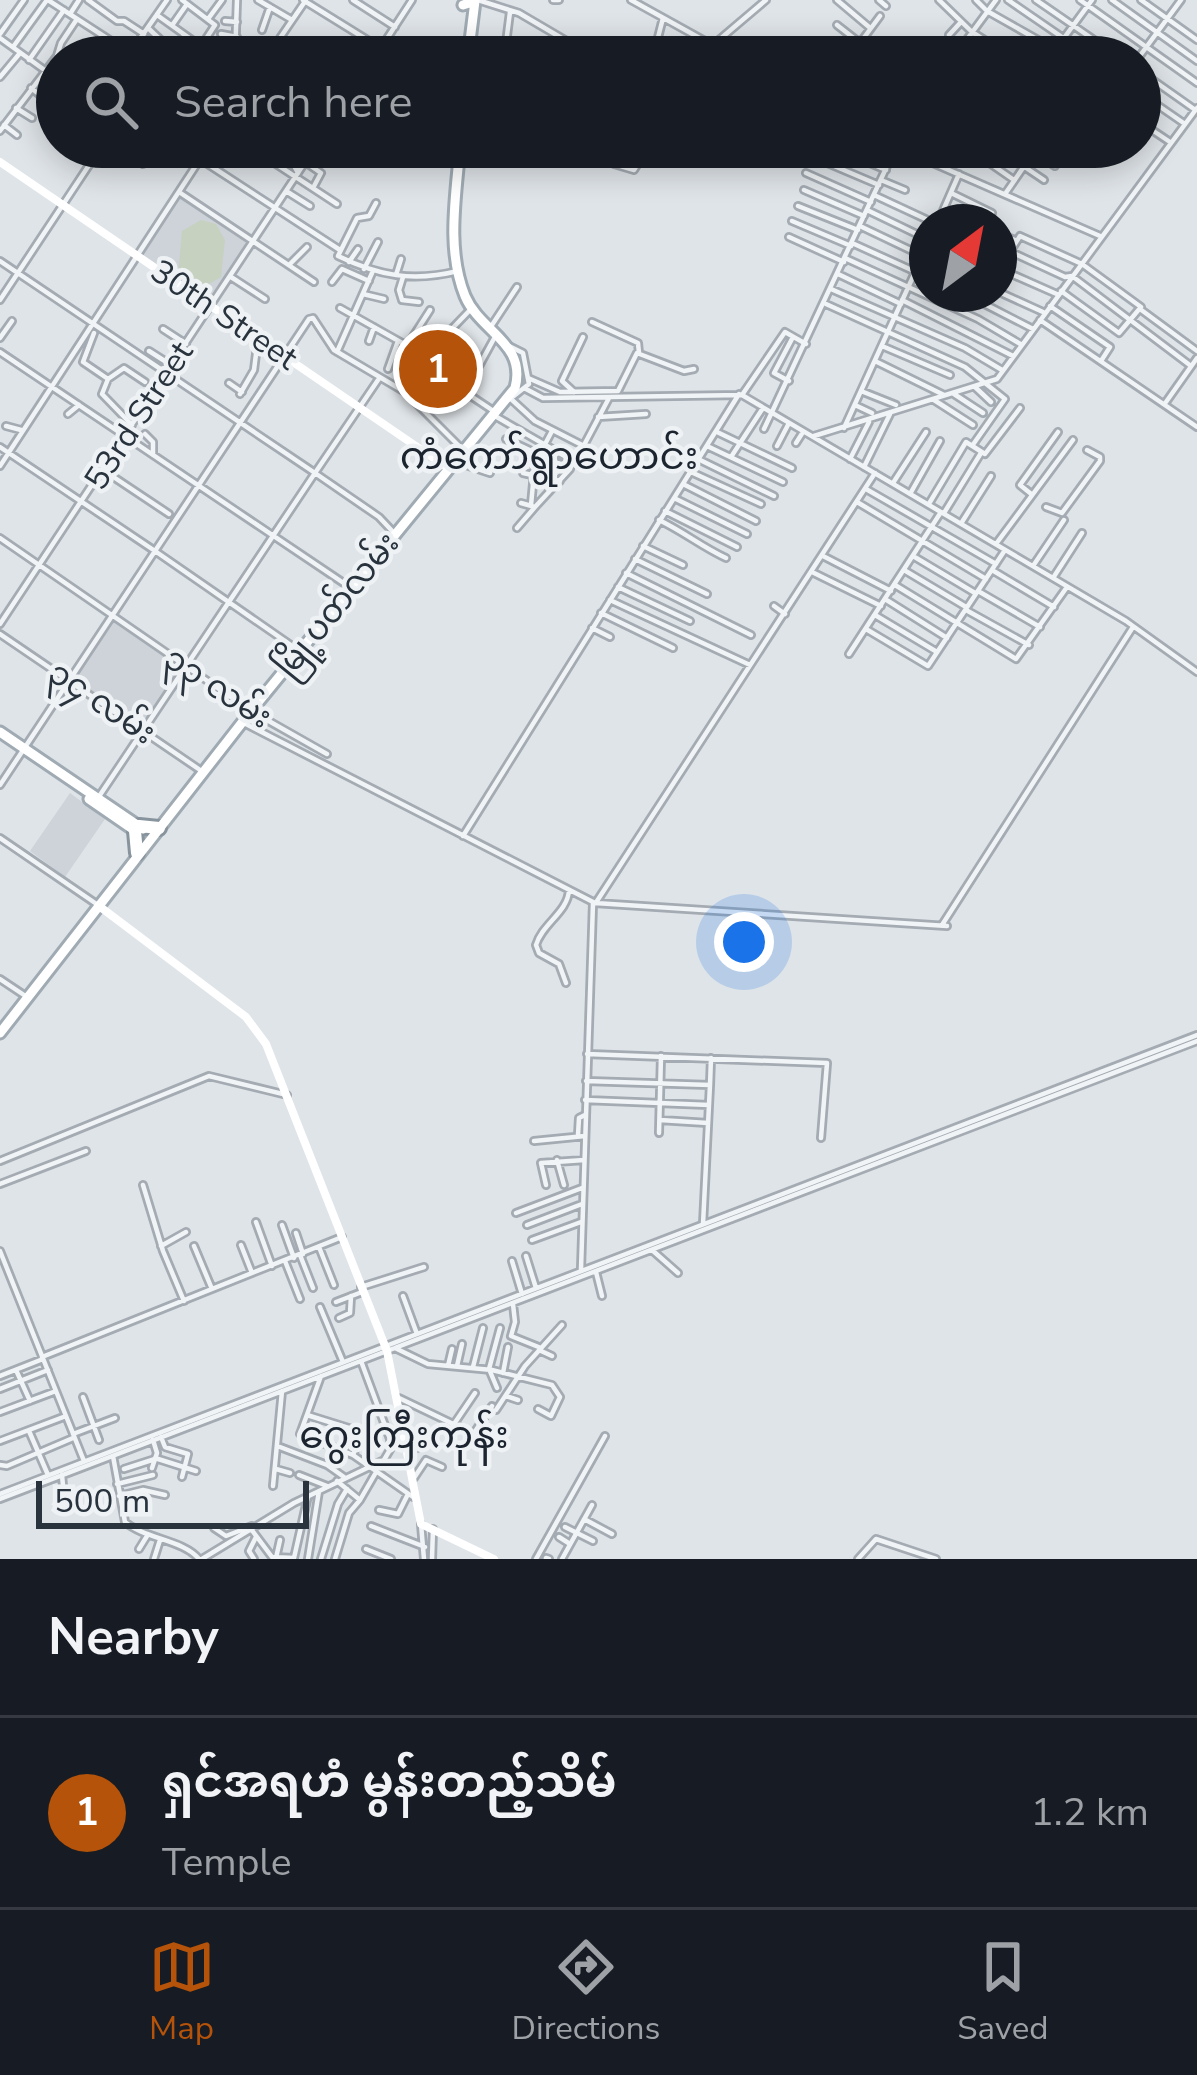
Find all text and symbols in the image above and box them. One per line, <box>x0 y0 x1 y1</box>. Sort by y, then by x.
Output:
search box <box>36 36 1161 168</box>
icon: search <box>78 69 144 135</box>
text: Search here <box>174 72 413 133</box>
north arrow <box>909 204 1017 312</box>
street label: 30th Street <box>142 249 307 381</box>
pin: 1 <box>399 324 477 414</box>
street label: 53rd Street <box>74 333 204 499</box>
district label: ကံကော်ရွာဟောင်း <box>400 430 698 487</box>
street label: မြို့ပတ်လမ်း <box>263 522 412 689</box>
street label: ၃၃ လမ်း <box>154 636 281 742</box>
street label: ၃၄ လမ်း <box>38 650 165 758</box>
your location <box>714 912 774 972</box>
district label: ဂွေးကြီးကုန်း <box>299 1409 509 1466</box>
scale bar <box>36 1475 309 1528</box>
text: 500 m <box>54 1479 150 1524</box>
text: Nearby <box>48 1602 219 1672</box>
text: ရှင်အရဟံ မွန်းတည့်သိမ် <box>162 1752 616 1813</box>
text: 1 <box>75 1786 99 1839</box>
text: 1.2 km <box>1030 1786 1149 1839</box>
text: Temple <box>162 1836 291 1889</box>
tab: Map <box>149 1934 215 2051</box>
tab: Directions <box>512 1934 660 2051</box>
tab: Saved <box>957 1934 1048 2051</box>

